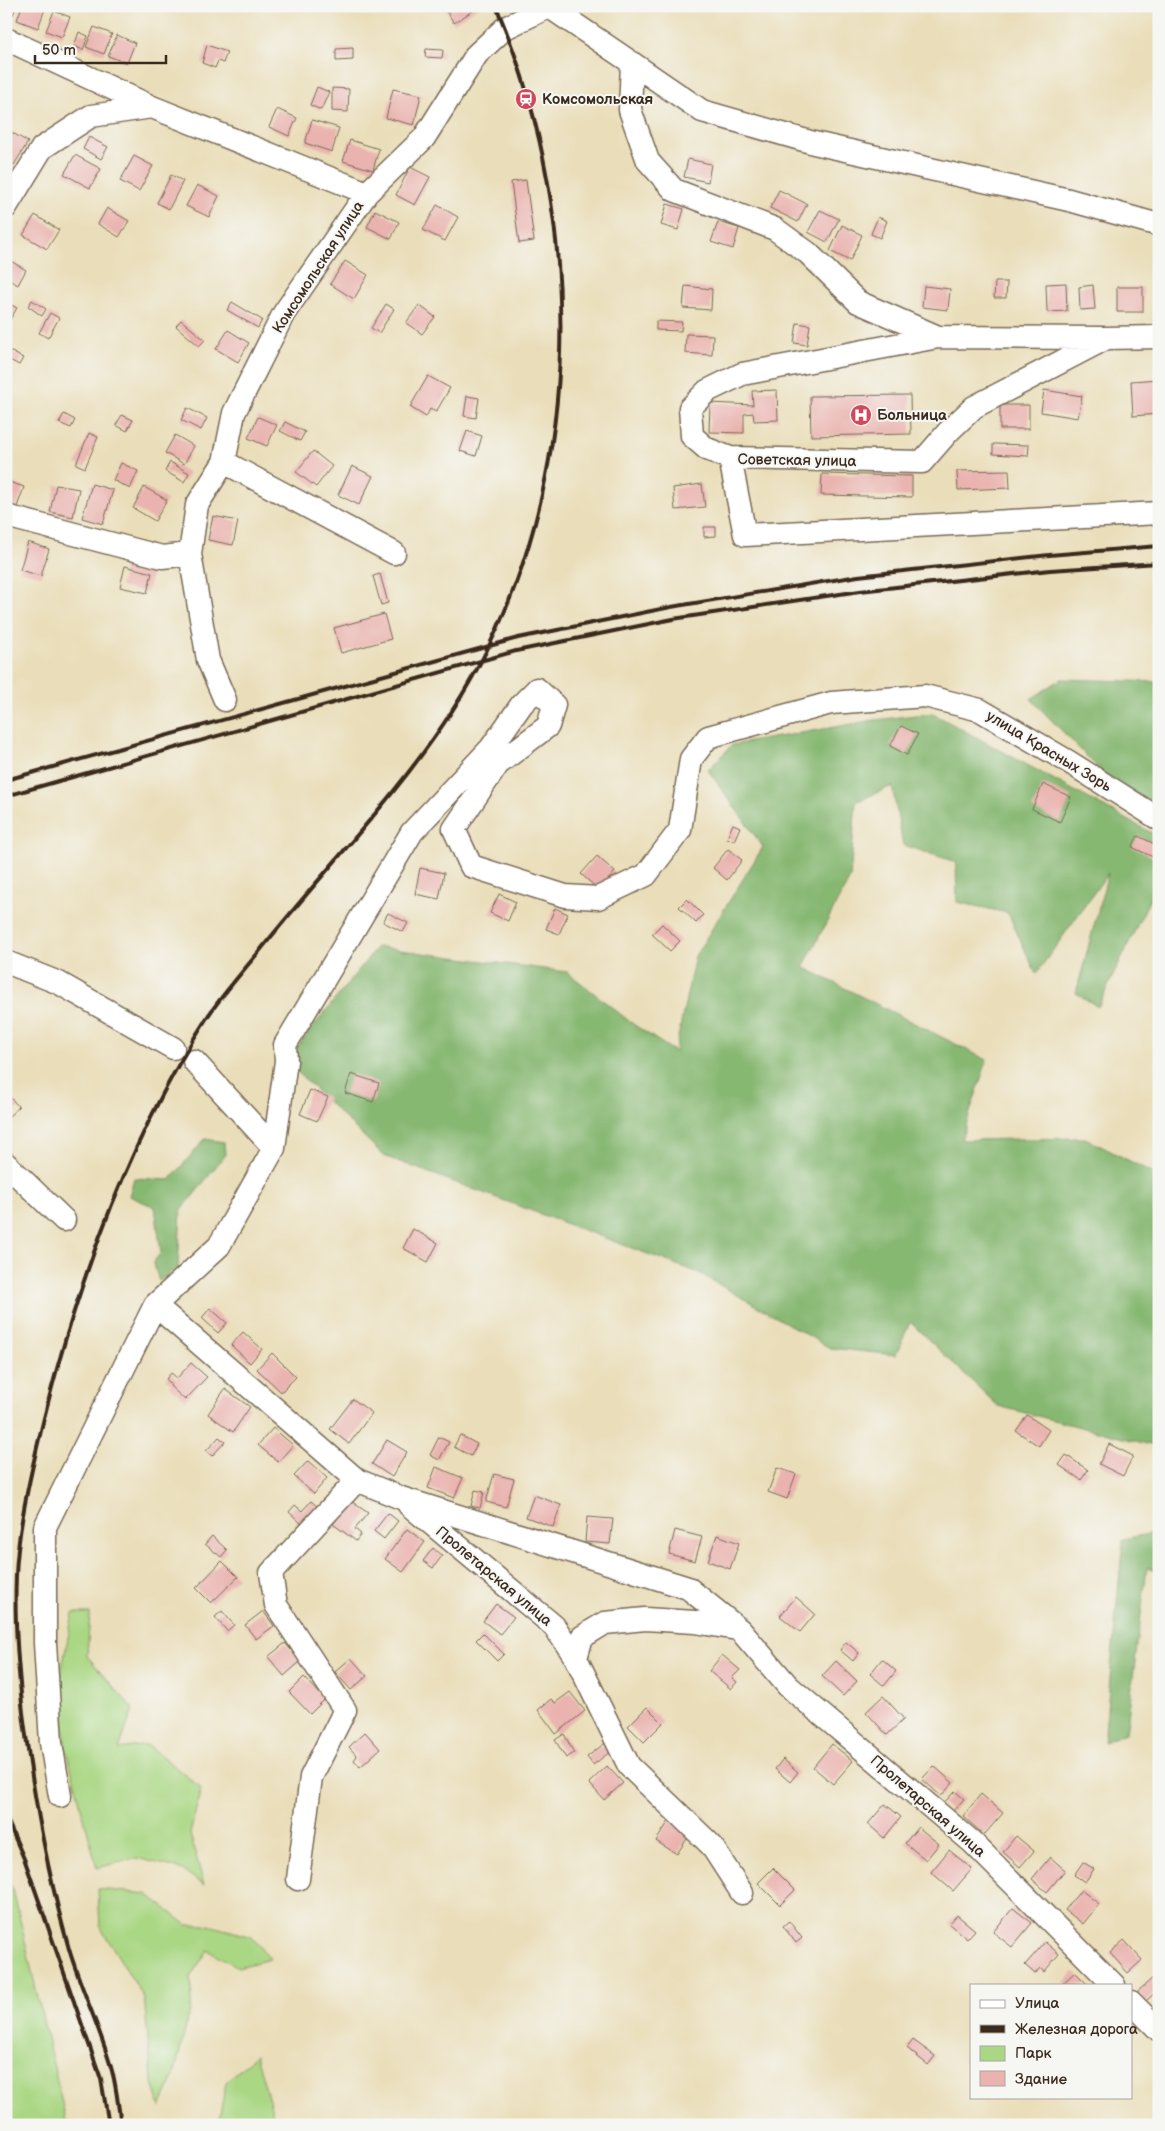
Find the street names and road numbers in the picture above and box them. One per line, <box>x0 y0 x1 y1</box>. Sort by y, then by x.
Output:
street label: Комсомольская улица <box>269 197 368 337</box>
street label: Советская улица <box>737 450 857 471</box>
street label: улица Красных Зорь <box>983 707 1115 797</box>
street label: Пролетарская улица <box>432 1522 556 1631</box>
street label: Пролетарская улица <box>866 1751 989 1862</box>

